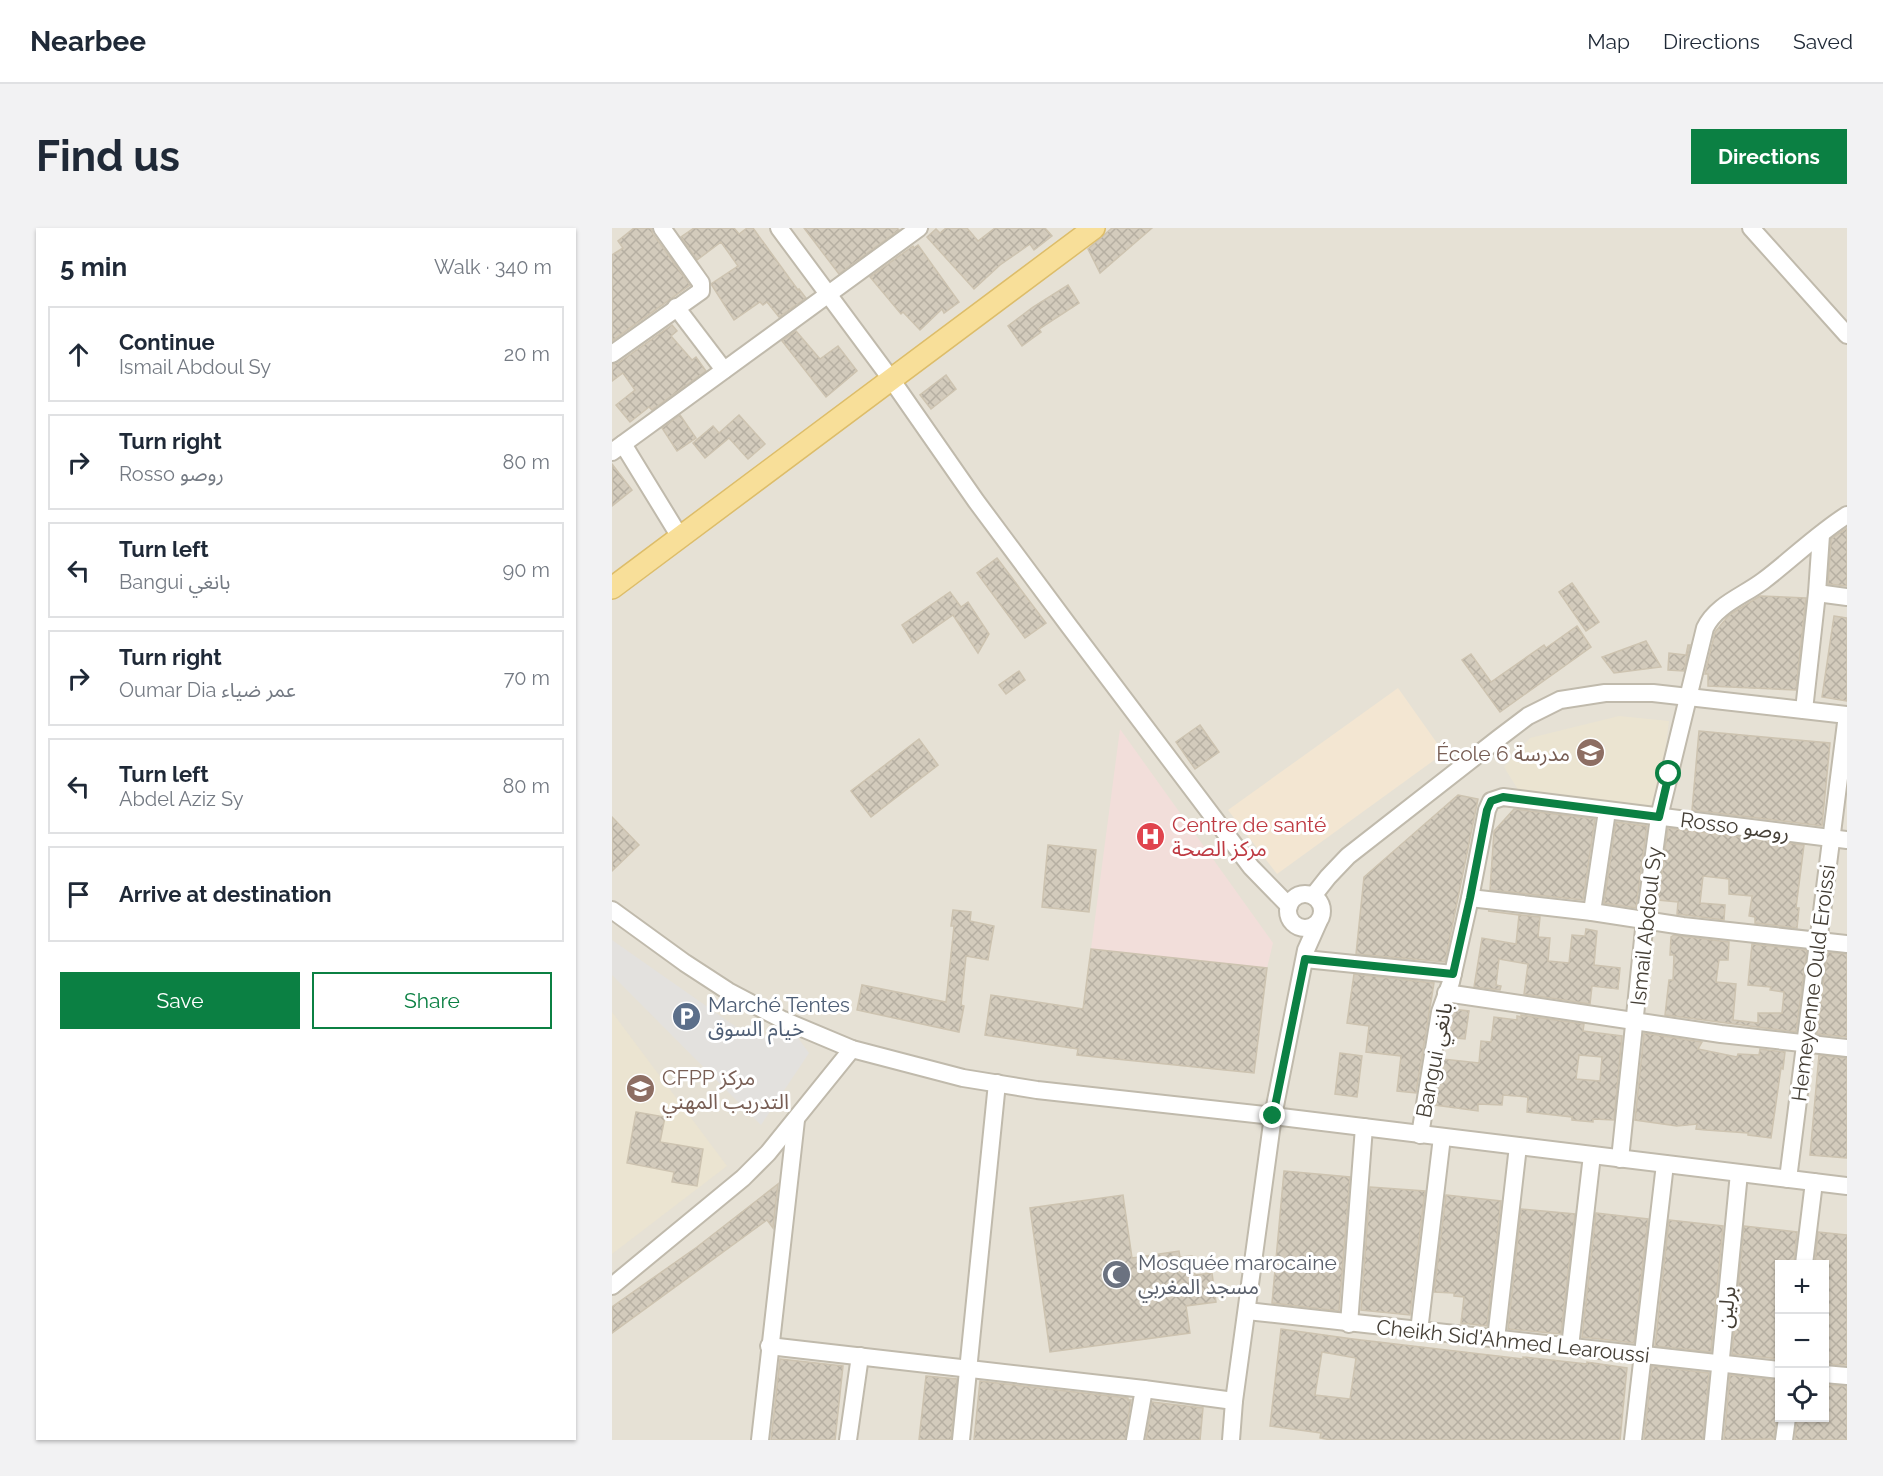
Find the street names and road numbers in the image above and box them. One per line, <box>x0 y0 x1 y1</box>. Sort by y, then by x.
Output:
street label: Rosso روصو <box>1679 807 1791 845</box>
street label: Ismail Abdoul Sy <box>1625 845 1667 1007</box>
street label: Hemeyenne Ould Eroissi <box>1786 863 1840 1103</box>
street label: Bangui بانغي <box>1411 1000 1461 1120</box>
street label: برلين <box>1711 1285 1741 1329</box>
street label: Cheikh Sid'Ahmed Learoussi <box>1375 1314 1651 1368</box>

